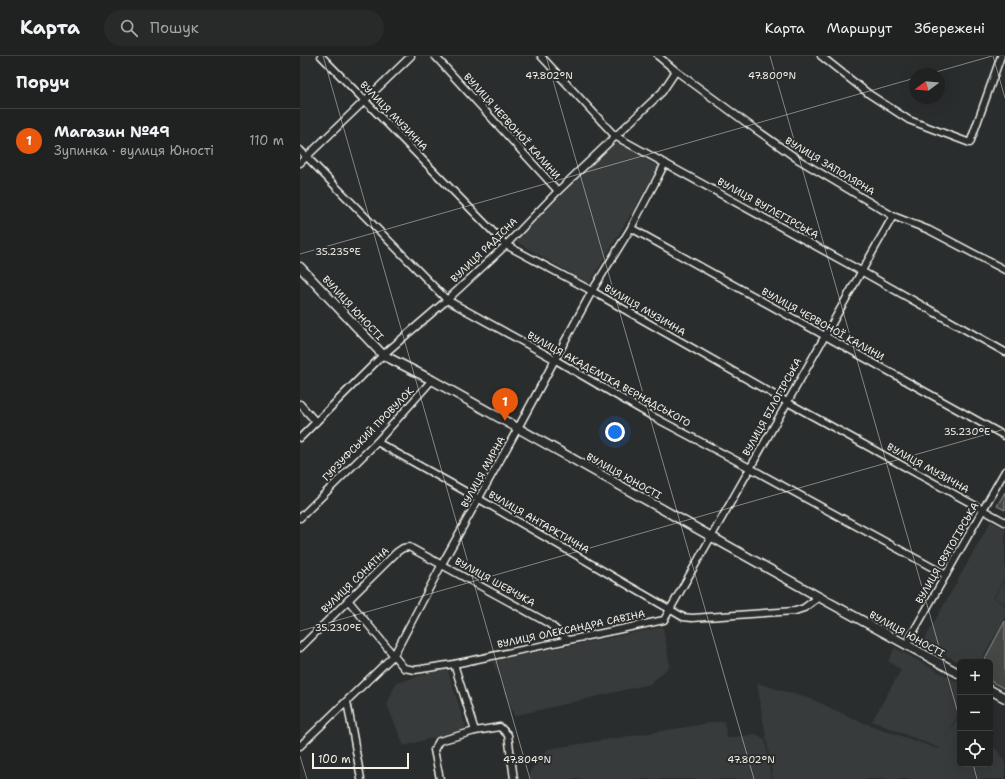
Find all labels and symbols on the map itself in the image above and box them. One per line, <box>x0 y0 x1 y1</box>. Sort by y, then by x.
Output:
north arrow <box>909 68 945 104</box>
text: 47.802°N <box>525 69 573 82</box>
text: 47.800°N <box>748 69 796 82</box>
street label: ВУЛИЦЯ ЧЕРВОНОЇ КАЛИНИ <box>461 70 563 182</box>
street label: ВУЛИЦЯ МУЗИЧНА <box>357 78 431 154</box>
street label: ВУЛИЦЯ ЗАПОЛЯРНА <box>783 134 877 198</box>
street label: ВУЛИЦЯ ВУГЛЕГІРСЬКА <box>715 175 821 241</box>
street label: ВУЛИЦЯ РАДІСНА <box>448 215 520 285</box>
text: 35.235°E <box>315 245 361 258</box>
street label: ВУЛИЦЯ ЮНОСТІ <box>320 273 387 344</box>
street label: ВУЛИЦЯ МУЗИЧНА <box>602 281 688 339</box>
street label: ВУЛИЦЯ ЧЕРВОНОЇ КАЛИНИ <box>759 285 887 363</box>
street label: ВУЛИЦЯ АКАДЕМІКА ВЕРНАДСЬКОГО <box>525 329 693 429</box>
street label: ВУЛИЦЯ БІЛОГІРСЬКА <box>740 356 804 458</box>
street label: ГУРЗУФСЬКИЙ ПРОВУЛОК <box>320 384 417 484</box>
pin: 1 <box>492 388 518 421</box>
your location <box>605 422 625 442</box>
text: 35.230°E <box>944 425 990 438</box>
street label: ВУЛИЦЯ МИРНА <box>458 434 508 510</box>
street label: ВУЛИЦЯ МУЗИЧНА <box>885 440 971 496</box>
street label: ВУЛИЦЯ ЮНОСТІ <box>584 450 664 502</box>
street label: ВУЛИЦЯ АНТАРКТИЧНА <box>486 488 592 556</box>
street label: ВУЛИЦЯ СВЯТОГІРСЬКА <box>913 500 981 606</box>
street label: ВУЛИЦЯ СОНАТНА <box>318 544 392 616</box>
street label: ВУЛИЦЯ ШЕВЧУКА <box>453 555 537 609</box>
street label: ВУЛИЦЯ ОЛЕКСАНДРА САВІНА <box>496 607 646 651</box>
street label: ВУЛИЦЯ ЮНОСТІ <box>867 608 947 660</box>
text: 35.230°E <box>315 621 361 634</box>
scale bar <box>312 751 409 770</box>
text: 47.804°N <box>503 753 551 766</box>
text: 47.802°N <box>727 753 775 766</box>

